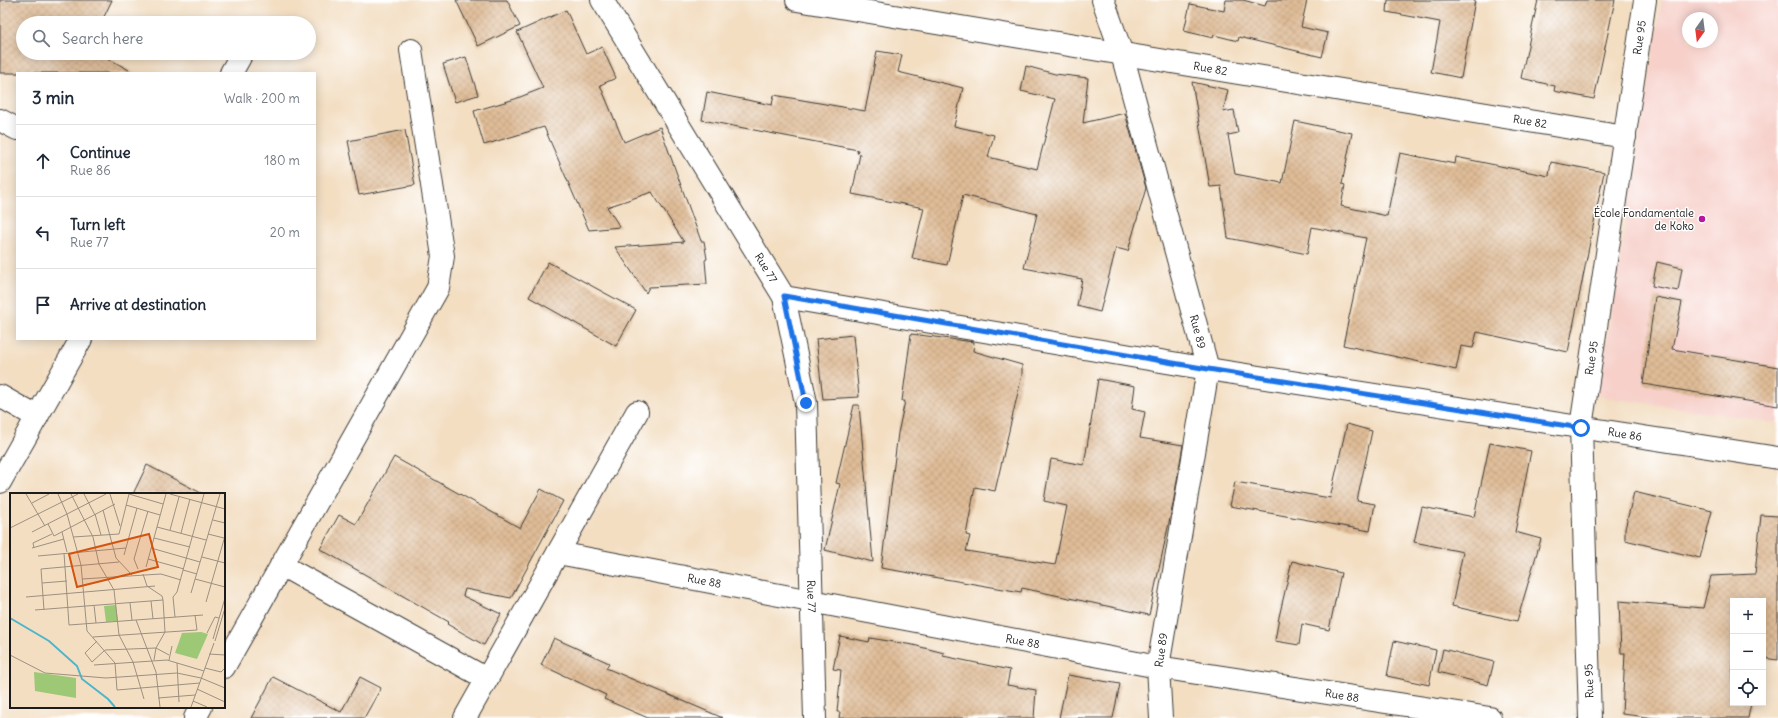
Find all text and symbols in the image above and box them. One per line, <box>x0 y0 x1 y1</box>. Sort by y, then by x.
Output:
north arrow <box>1682 12 1718 48</box>
search box <box>16 16 316 60</box>
street label: Rue 95 <box>1630 19 1649 56</box>
icon: search <box>30 27 52 49</box>
text: Search here <box>62 29 143 48</box>
street label: Rue 82 <box>1192 59 1228 78</box>
text: 3 min <box>32 87 74 109</box>
text: Walk · 200 m <box>224 90 300 107</box>
street label: Rue 82 <box>1512 112 1548 131</box>
text: Continue <box>70 143 131 162</box>
icon: ahead <box>32 150 54 172</box>
text: 180 m <box>264 152 300 169</box>
text: Rue 86 <box>70 162 111 179</box>
place label: École Fondamentale de Koko <box>1594 205 1694 233</box>
marker: École Fondamentale de Koko <box>1697 214 1707 224</box>
text: Turn left <box>70 215 125 234</box>
icon: left <box>32 222 54 244</box>
text: 20 m <box>270 224 300 241</box>
text: Rue 77 <box>70 234 109 251</box>
street label: Rue 77 <box>752 250 781 286</box>
icon: arrive <box>32 294 54 316</box>
text: Arrive at destination <box>70 295 206 314</box>
street label: Rue 89 <box>1186 313 1209 350</box>
street label: Rue 95 <box>1582 340 1601 376</box>
route end <box>797 394 815 412</box>
route start <box>1572 419 1590 437</box>
street label: Rue 86 <box>1607 425 1643 444</box>
inset map <box>10 493 225 708</box>
street label: Rue 88 <box>686 571 723 591</box>
street label: Rue 77 <box>804 580 819 613</box>
map controls <box>1730 598 1766 706</box>
button: + <box>1730 598 1766 634</box>
street label: Rue 88 <box>1004 631 1041 651</box>
street label: Rue 89 <box>1152 632 1170 668</box>
button: − <box>1730 634 1766 670</box>
street label: Rue 95 <box>1581 664 1597 698</box>
button: locate <box>1730 670 1766 706</box>
street label: Rue 88 <box>1324 686 1360 705</box>

